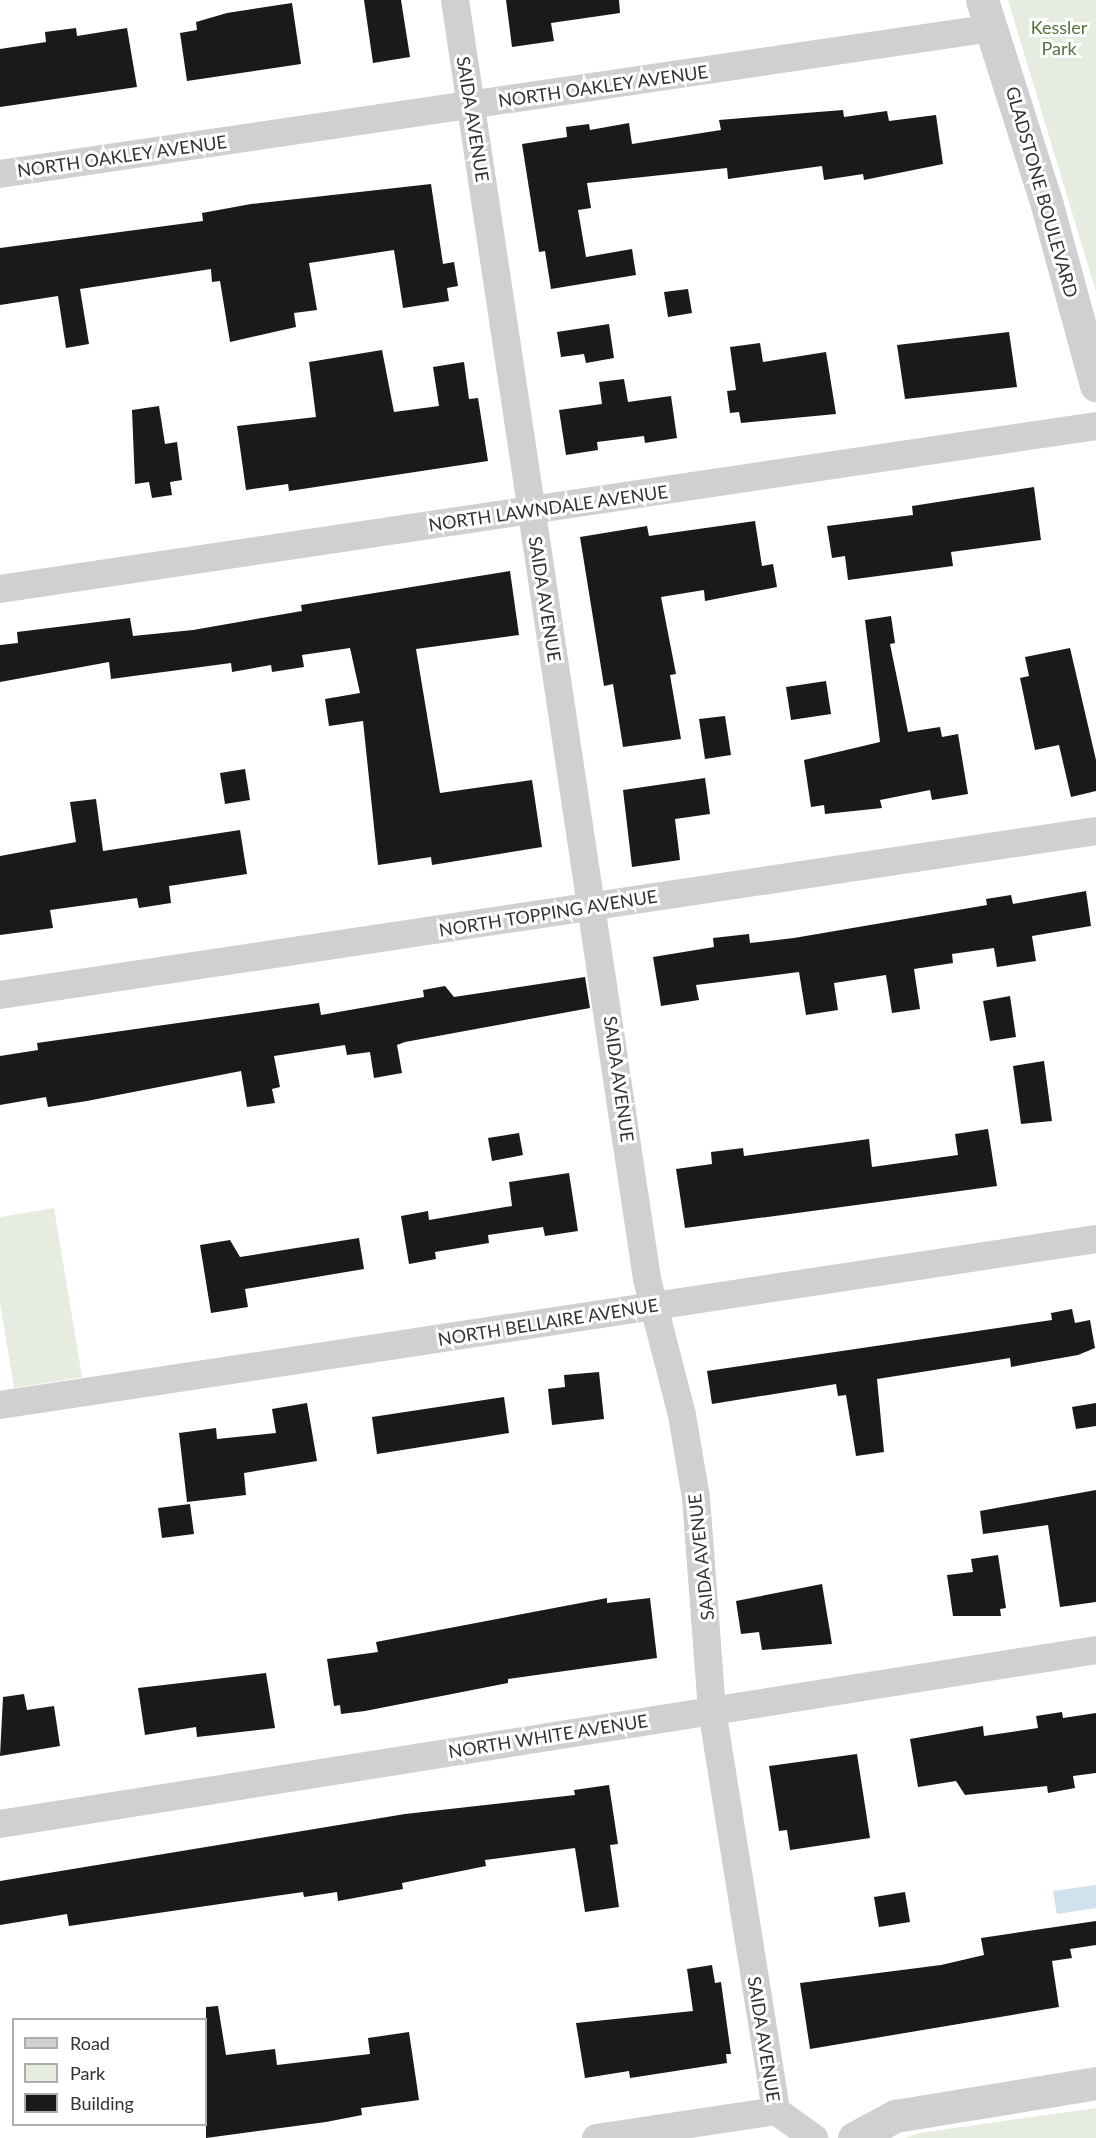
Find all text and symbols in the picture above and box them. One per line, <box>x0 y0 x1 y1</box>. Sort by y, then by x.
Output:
park label: Kessler Park <box>1031 17 1087 60</box>
street label: SAIDA AVENUE <box>452 54 494 184</box>
street label: NORTH OAKLEY AVENUE <box>496 60 710 112</box>
street label: GLADSTONE BOULEVARD <box>1002 84 1082 300</box>
street label: NORTH OAKLEY AVENUE <box>15 130 229 182</box>
street label: NORTH LAWNDALE AVENUE <box>427 480 669 536</box>
street label: SAIDA AVENUE <box>524 534 566 664</box>
street label: NORTH TOPPING AVENUE <box>437 885 659 941</box>
street label: SAIDA AVENUE <box>599 1014 639 1144</box>
street label: NORTH BELLAIRE AVENUE <box>436 1294 660 1350</box>
street label: SAIDA AVENUE <box>684 1492 718 1622</box>
street label: NORTH WHITE AVENUE <box>446 1710 650 1762</box>
street label: SAIDA AVENUE <box>743 1974 785 2104</box>
legend <box>12 2018 207 2126</box>
text: Road <box>70 2032 110 2054</box>
text: Park <box>70 2062 105 2084</box>
text: Building <box>70 2092 134 2114</box>

